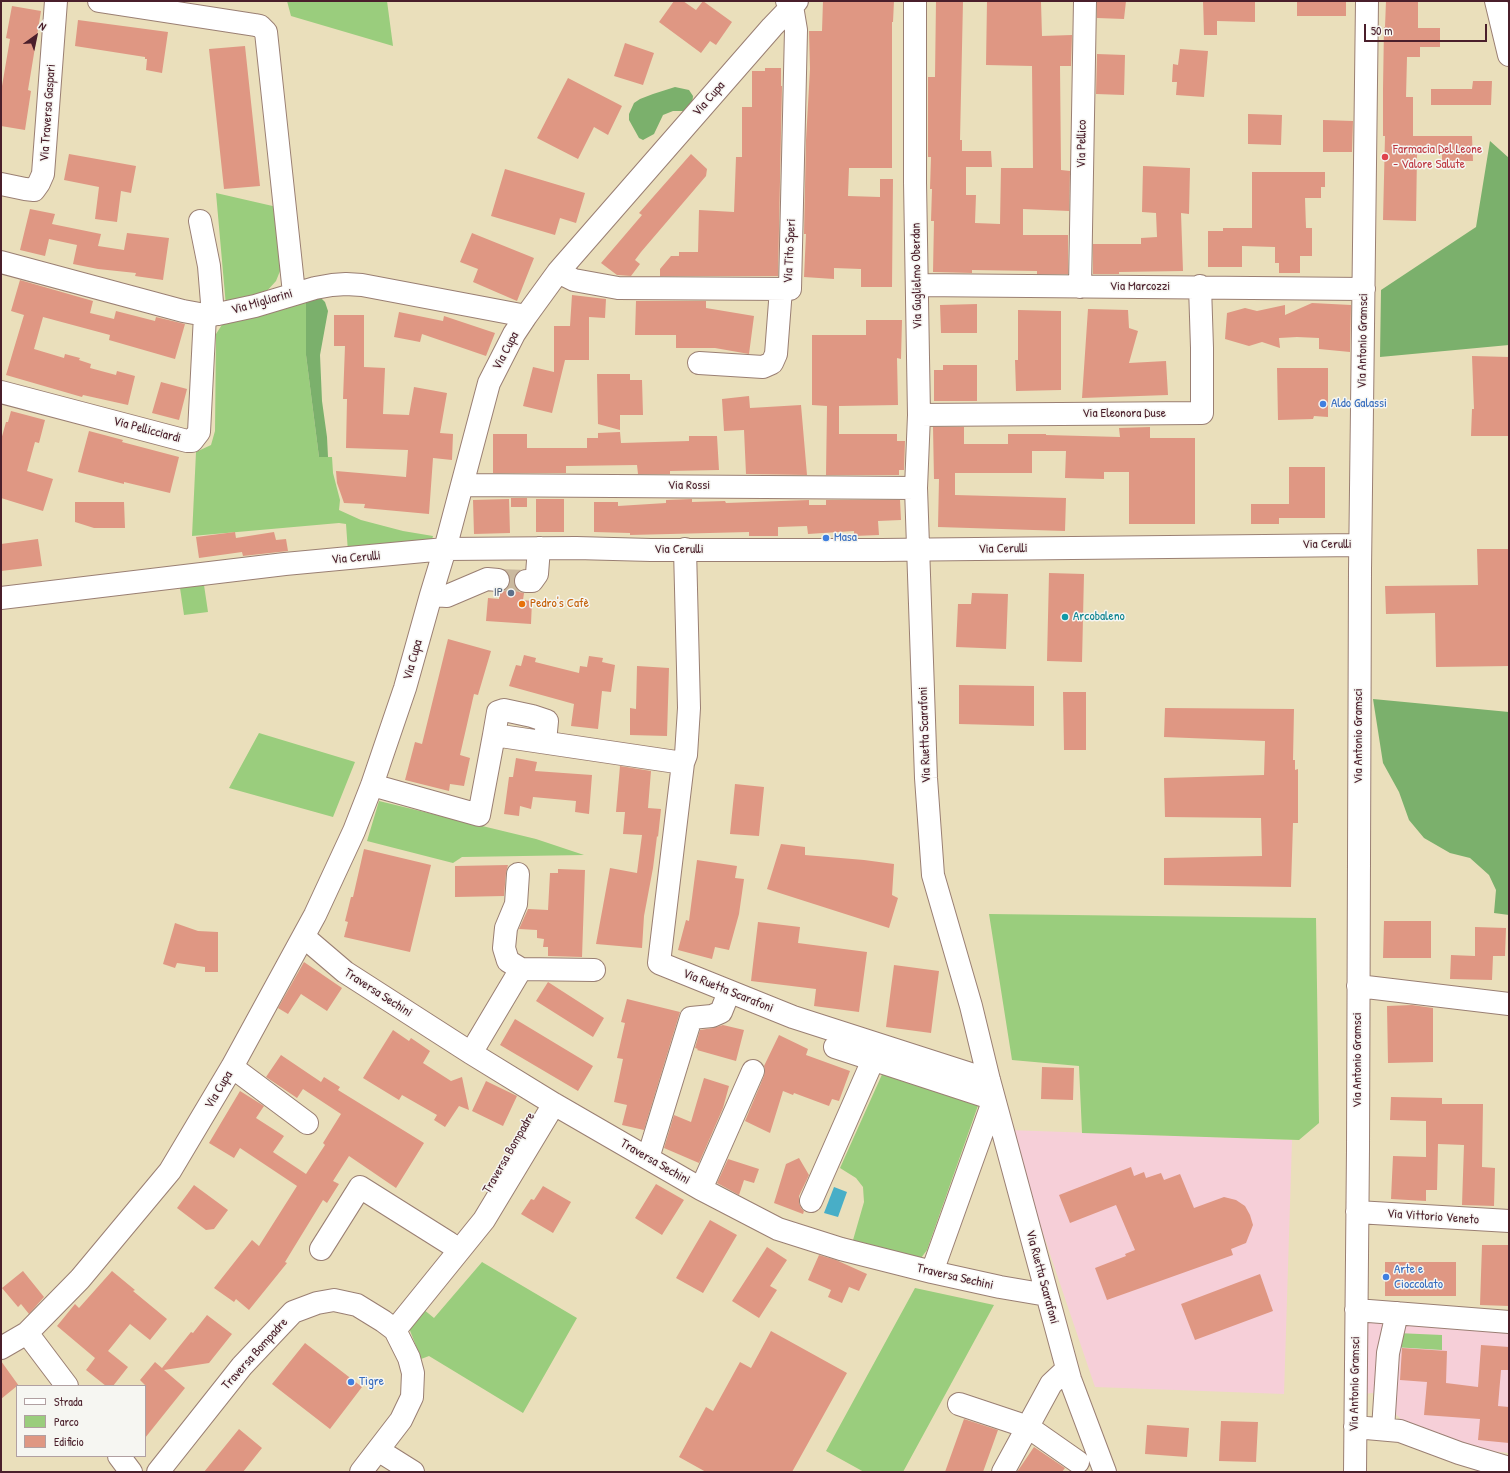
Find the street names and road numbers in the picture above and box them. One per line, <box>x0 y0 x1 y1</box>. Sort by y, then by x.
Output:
street label: Via Traversa Gaspari <box>37 64 59 162</box>
street label: Via Cupa <box>690 78 728 120</box>
street label: Via Pellico <box>1074 120 1090 168</box>
street label: Via Tito Speri <box>781 218 799 284</box>
street label: Via Guglielmo Oberdan <box>908 223 926 329</box>
street label: Via Marcozzi <box>1110 279 1170 295</box>
street label: Via Migliarini <box>230 286 294 318</box>
street label: Via Antonio Gramsci <box>1354 293 1372 389</box>
street label: Via Cupa <box>489 329 523 373</box>
street label: Via Eleonora Duse <box>1082 406 1166 422</box>
street label: Via Pellicciardi <box>111 413 183 447</box>
street label: Via Rossi <box>668 478 710 494</box>
street label: Via Cerulli <box>1302 537 1352 553</box>
street label: Via Cerulli <box>978 541 1028 557</box>
street label: Via Cerulli <box>654 542 704 558</box>
street label: Via Cerulli <box>331 548 381 568</box>
street label: Via Cupa <box>400 638 426 682</box>
street label: Via Ruetta Scarafoni <box>916 687 934 783</box>
street label: Via Antonio Gramsci <box>1351 688 1367 784</box>
street label: Traversa Sechini <box>341 965 415 1021</box>
street label: Via Ruetta Scarafoni <box>680 966 776 1016</box>
street label: Via Antonio Gramsci <box>1350 1012 1366 1108</box>
street label: Via Cupa <box>202 1068 236 1112</box>
street label: Traversa Bompadre <box>479 1110 539 1196</box>
street label: Traversa Sechini <box>617 1136 693 1188</box>
street label: Via Vittorio Veneto <box>1387 1206 1479 1228</box>
street label: Via Ruetta Scarafoni <box>1022 1228 1062 1326</box>
street label: Traversa Sechini <box>915 1261 995 1293</box>
street label: Traversa Bompadre <box>219 1315 291 1393</box>
street label: Via Antonio Gramsci <box>1346 1336 1364 1432</box>

